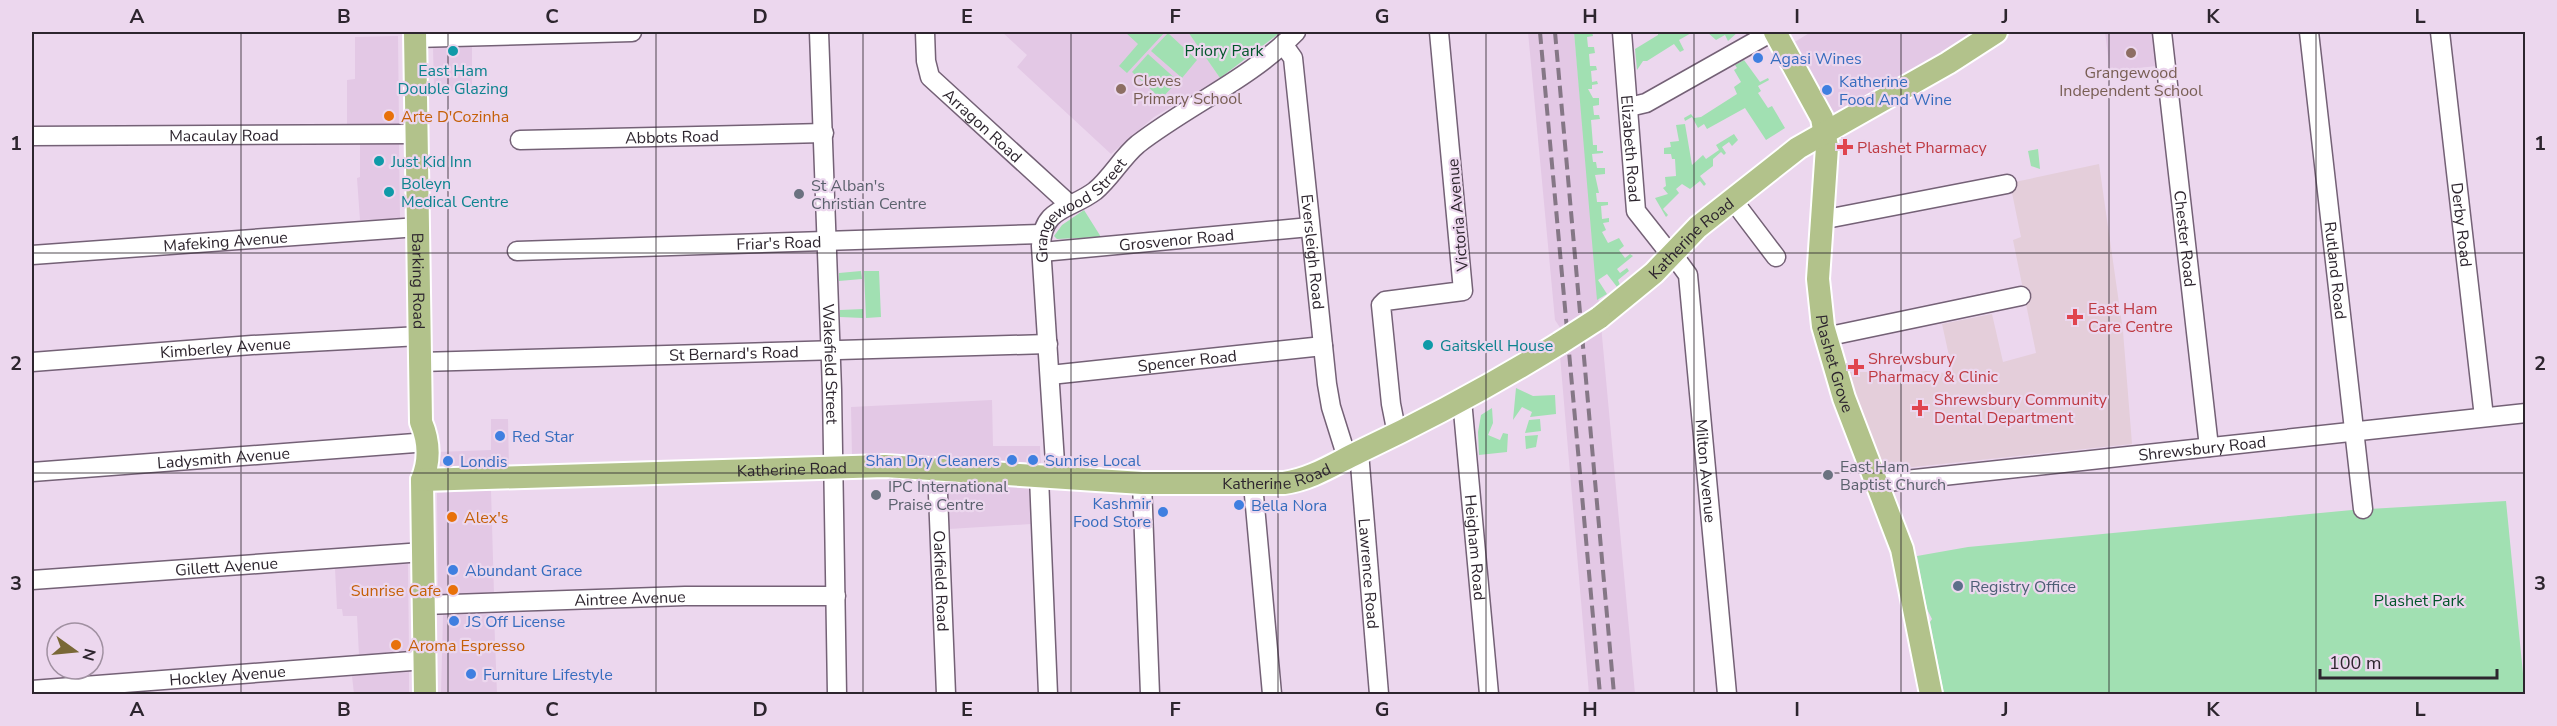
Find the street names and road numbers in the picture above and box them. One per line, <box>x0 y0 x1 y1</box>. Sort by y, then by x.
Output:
street label: Arragon Road <box>938 84 1027 168</box>
street label: Elizabeth Road <box>1615 94 1645 203</box>
street label: Macaulay Road <box>169 125 279 147</box>
street label: Abbots Road <box>625 125 719 150</box>
street label: Grangewood Street <box>1031 153 1132 264</box>
street label: Victoria Avenue <box>1442 158 1474 273</box>
street label: Derby Road <box>2445 181 2477 268</box>
street label: Chester Road <box>2168 189 2201 288</box>
street label: Eversleigh Road <box>1295 193 1329 311</box>
street label: Katherine Road <box>1644 193 1739 284</box>
street label: Rutland Road <box>2319 220 2351 321</box>
street label: Grosvenor Road <box>1118 224 1235 257</box>
street label: Mafeking Avenue <box>163 226 289 257</box>
street label: Friar's Road <box>736 231 822 256</box>
street label: Barking Road <box>406 233 430 329</box>
street label: Wakefield Street <box>817 303 843 425</box>
street label: Plashet Grove <box>1810 313 1859 416</box>
street label: Kimberley Avenue <box>159 333 291 364</box>
street label: St Bernard's Road <box>669 341 799 367</box>
street label: Spencer Road <box>1137 345 1238 378</box>
street label: Milton Avenue <box>1689 418 1721 524</box>
street label: Shrewsbury Road <box>2137 431 2267 467</box>
street label: Ladysmith Avenue <box>156 443 291 474</box>
street label: Katherine Road <box>736 457 847 482</box>
street label: Katherine Road <box>1222 458 1335 495</box>
street label: Heigham Road <box>1459 493 1490 601</box>
street label: Lawrence Road <box>1353 517 1384 630</box>
street label: Oakfield Road <box>927 530 953 632</box>
street label: Gillett Avenue <box>174 552 279 582</box>
street label: Aintree Avenue <box>574 586 686 612</box>
street label: Hockley Avenue <box>169 661 286 691</box>

